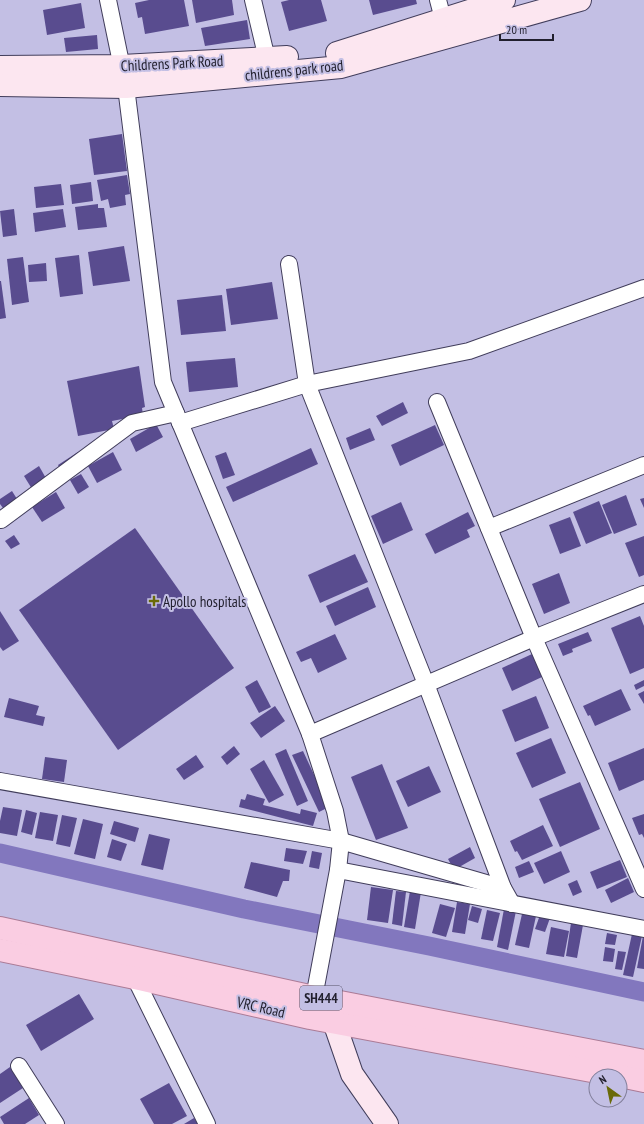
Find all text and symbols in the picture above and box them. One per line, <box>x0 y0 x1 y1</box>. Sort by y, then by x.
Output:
scale bar <box>500 16 553 42</box>
text: 20 m <box>506 22 527 37</box>
street label: Childrens Park Road <box>120 51 224 75</box>
street label: childrens park road <box>244 55 344 85</box>
place label: Apollo hospitals <box>163 592 246 611</box>
marker: Apollo hospitals <box>148 595 160 607</box>
road number: SH444 <box>300 986 342 1010</box>
street label: VRC Road <box>234 992 287 1022</box>
north arrow <box>588 1068 628 1108</box>
text: N <box>596 1072 609 1087</box>

